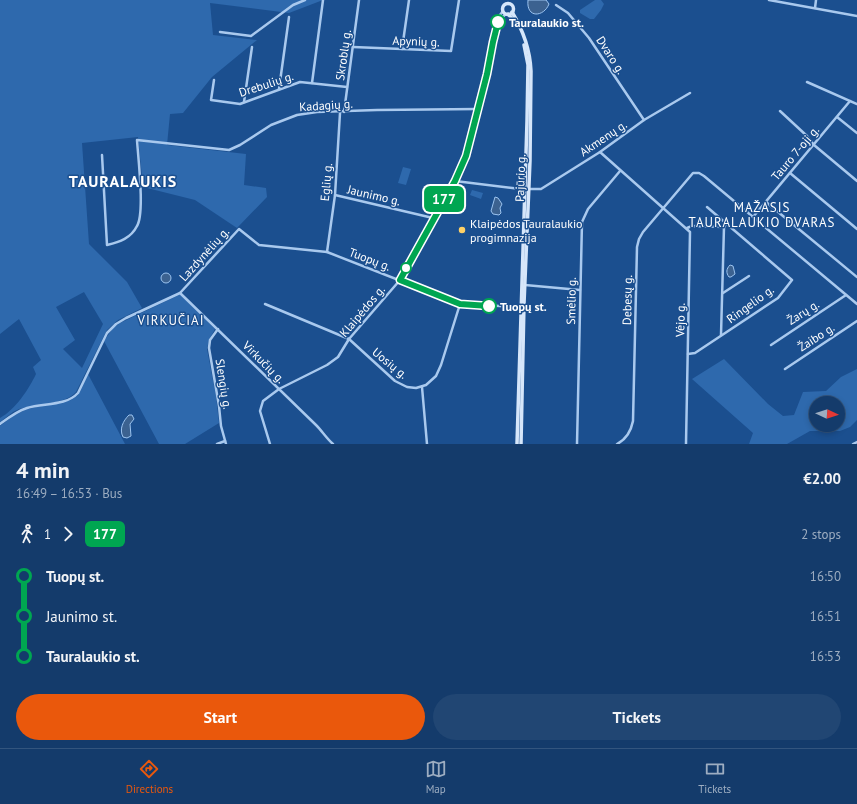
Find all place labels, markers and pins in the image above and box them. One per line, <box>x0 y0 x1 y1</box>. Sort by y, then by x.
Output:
marker: Tauralaukio st. <box>490 14 506 30</box>
place label: Tauralaukio st. <box>509 15 584 30</box>
place label: Klaipėdos Tauralaukio progimnazija <box>470 216 583 245</box>
marker: Klaipėdos Tauralaukio progimnazija <box>457 225 467 235</box>
unlabelled marker <box>400 262 412 274</box>
marker: Tuopų st. <box>481 298 497 314</box>
place label: Tuopų st. <box>500 299 547 314</box>

